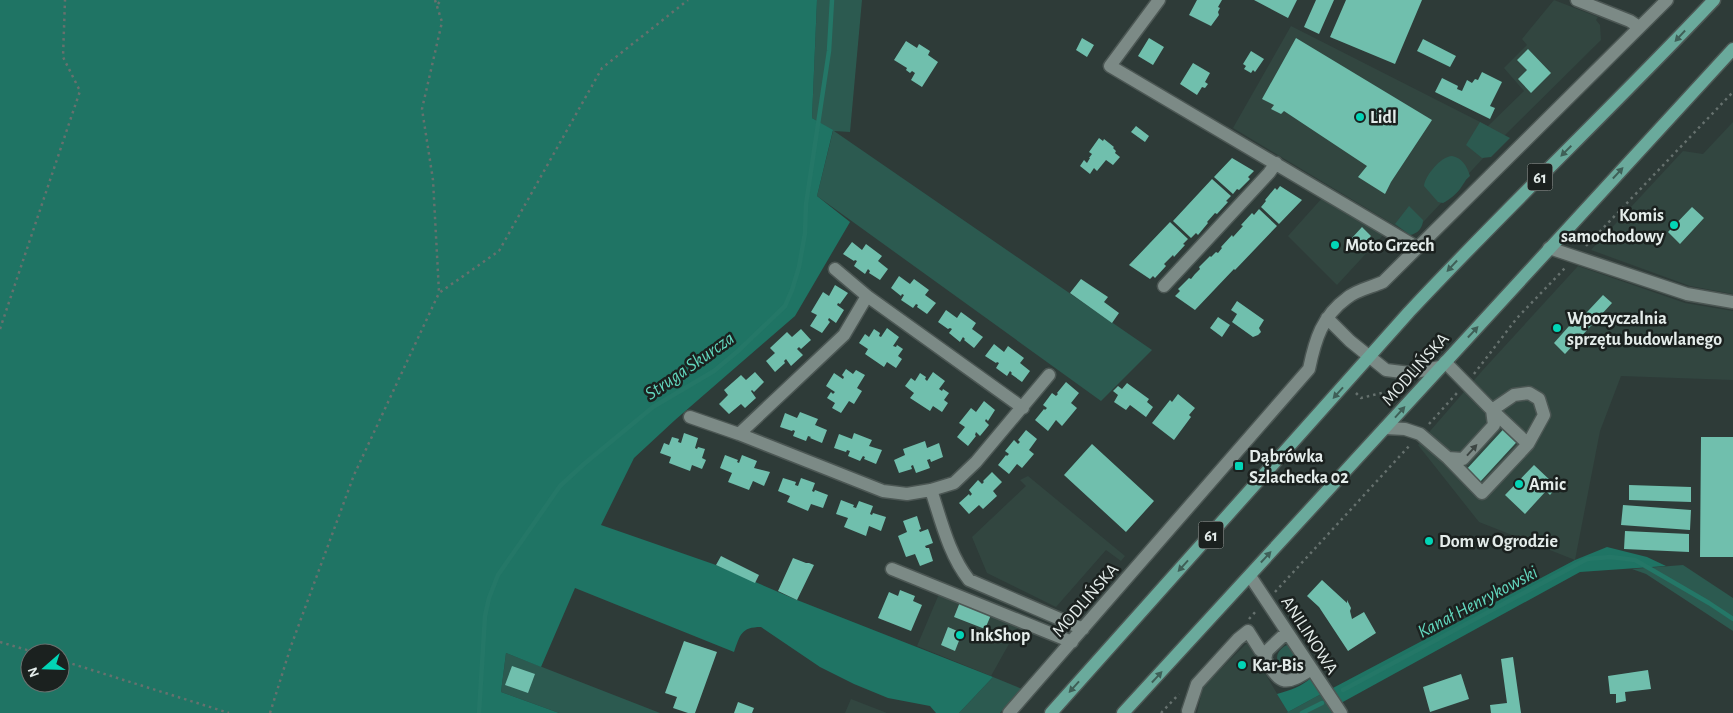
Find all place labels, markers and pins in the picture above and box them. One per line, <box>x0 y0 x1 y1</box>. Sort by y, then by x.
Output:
place label: Lidl <box>1370 109 1397 127</box>
marker: Lidl <box>1354 111 1366 123</box>
place label: Komis samochodowy <box>1561 207 1665 246</box>
marker: Komis samochodowy <box>1668 219 1680 231</box>
place label: Moto Grzech <box>1345 237 1435 255</box>
marker: Moto Grzech <box>1329 239 1341 251</box>
place label: Wpozyczalnia sprzętu budowlanego <box>1567 310 1722 349</box>
marker: Wpozyczalnia sprzętu budowlanego <box>1551 322 1563 334</box>
place label: Dąbrówka Szlachecka 02 <box>1249 448 1349 487</box>
marker: Dąbrówka Szlachecka 02 <box>1233 460 1245 472</box>
place label: Amic <box>1529 476 1566 494</box>
marker: Amic <box>1513 478 1525 490</box>
place label: Dom w Ogrodzie <box>1439 533 1558 551</box>
marker: Dom w Ogrodzie <box>1423 535 1435 547</box>
place label: InkShop <box>970 627 1030 645</box>
marker: InkShop <box>954 629 966 641</box>
place label: Kar-Bis <box>1252 657 1304 675</box>
marker: Kar-Bis <box>1236 659 1248 671</box>

